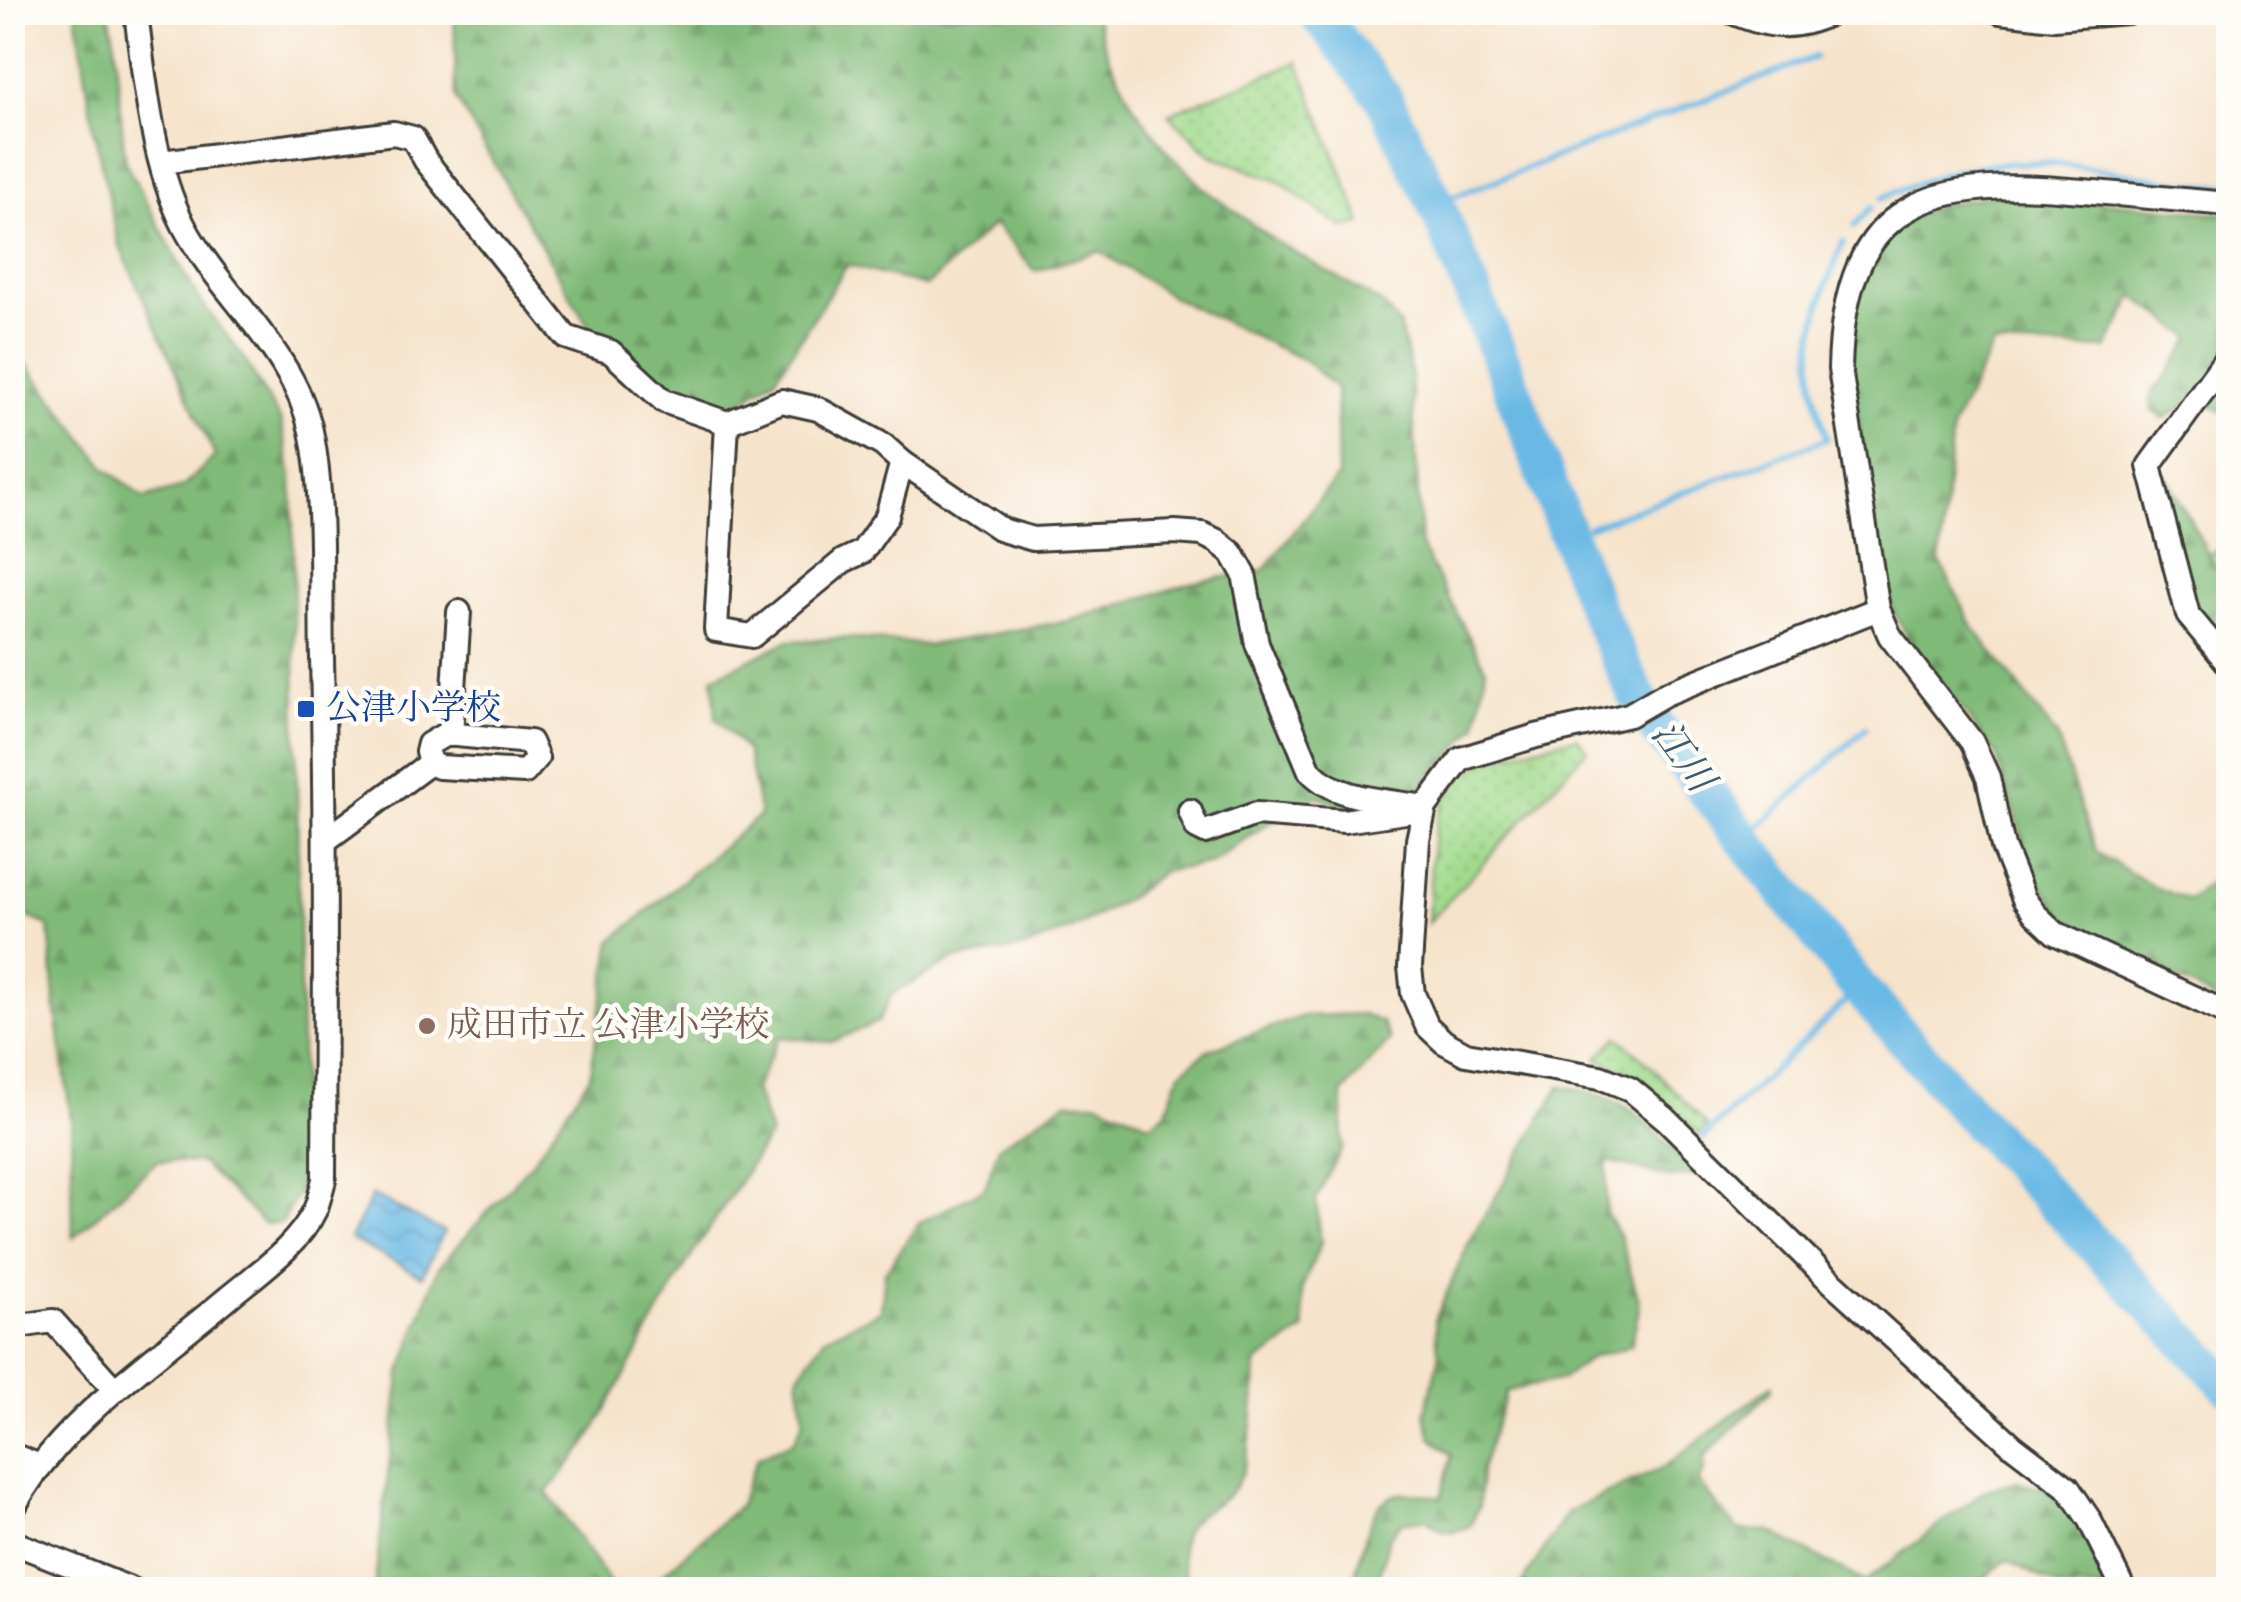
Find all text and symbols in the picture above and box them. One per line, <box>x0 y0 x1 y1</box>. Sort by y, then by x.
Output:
place label: 公津小学校 <box>326 687 501 731</box>
marker: 公津小学校 <box>295 698 317 720</box>
water label: 江川 <box>1640 712 1726 805</box>
place label: 成田市立 公津小学校 <box>447 1004 770 1048</box>
marker: 成田市立 公津小学校 <box>416 1015 438 1037</box>

